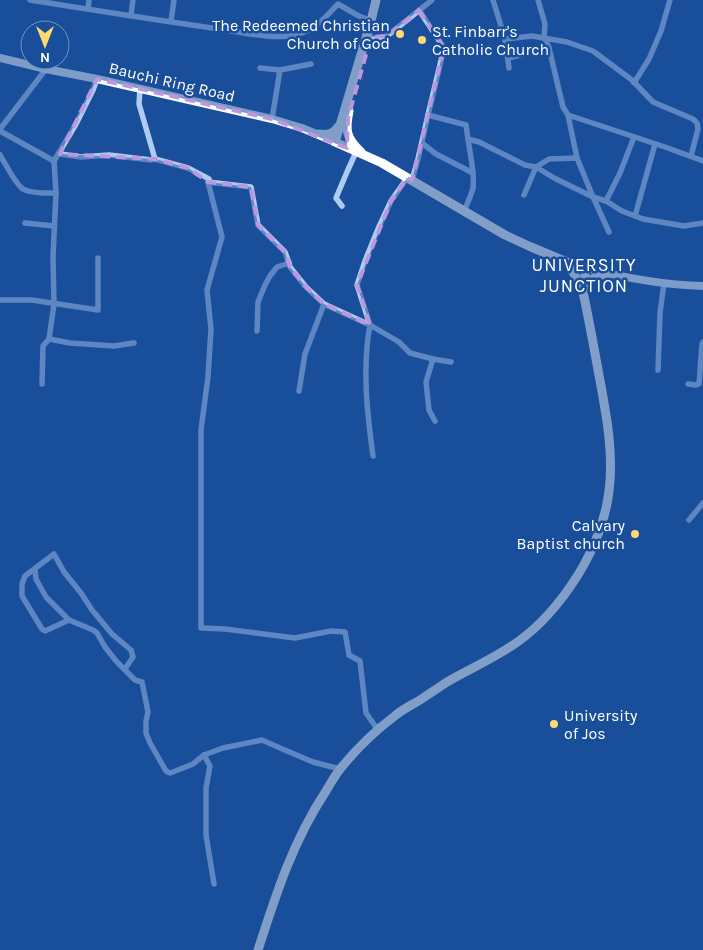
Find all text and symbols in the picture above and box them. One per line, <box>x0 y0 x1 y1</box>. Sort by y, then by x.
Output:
place label: The Redeemed Christian Church of God <box>212 16 390 53</box>
north arrow <box>20 20 70 70</box>
place label: St. Finbarr's Catholic Church <box>432 22 549 59</box>
marker: The Redeemed Christian Church of God <box>394 28 406 40</box>
marker: St. Finbarr's Catholic Church <box>416 34 428 46</box>
text: N <box>40 49 50 66</box>
street label: Bauchi Ring Road <box>107 58 237 106</box>
district label: UNIVERSITY JUNCTION <box>531 254 637 297</box>
place label: Calvary Baptist church <box>517 516 626 553</box>
marker: Calvary Baptist church <box>629 528 641 540</box>
place label: University of Jos <box>564 706 638 743</box>
marker: University of Jos <box>548 718 560 730</box>

